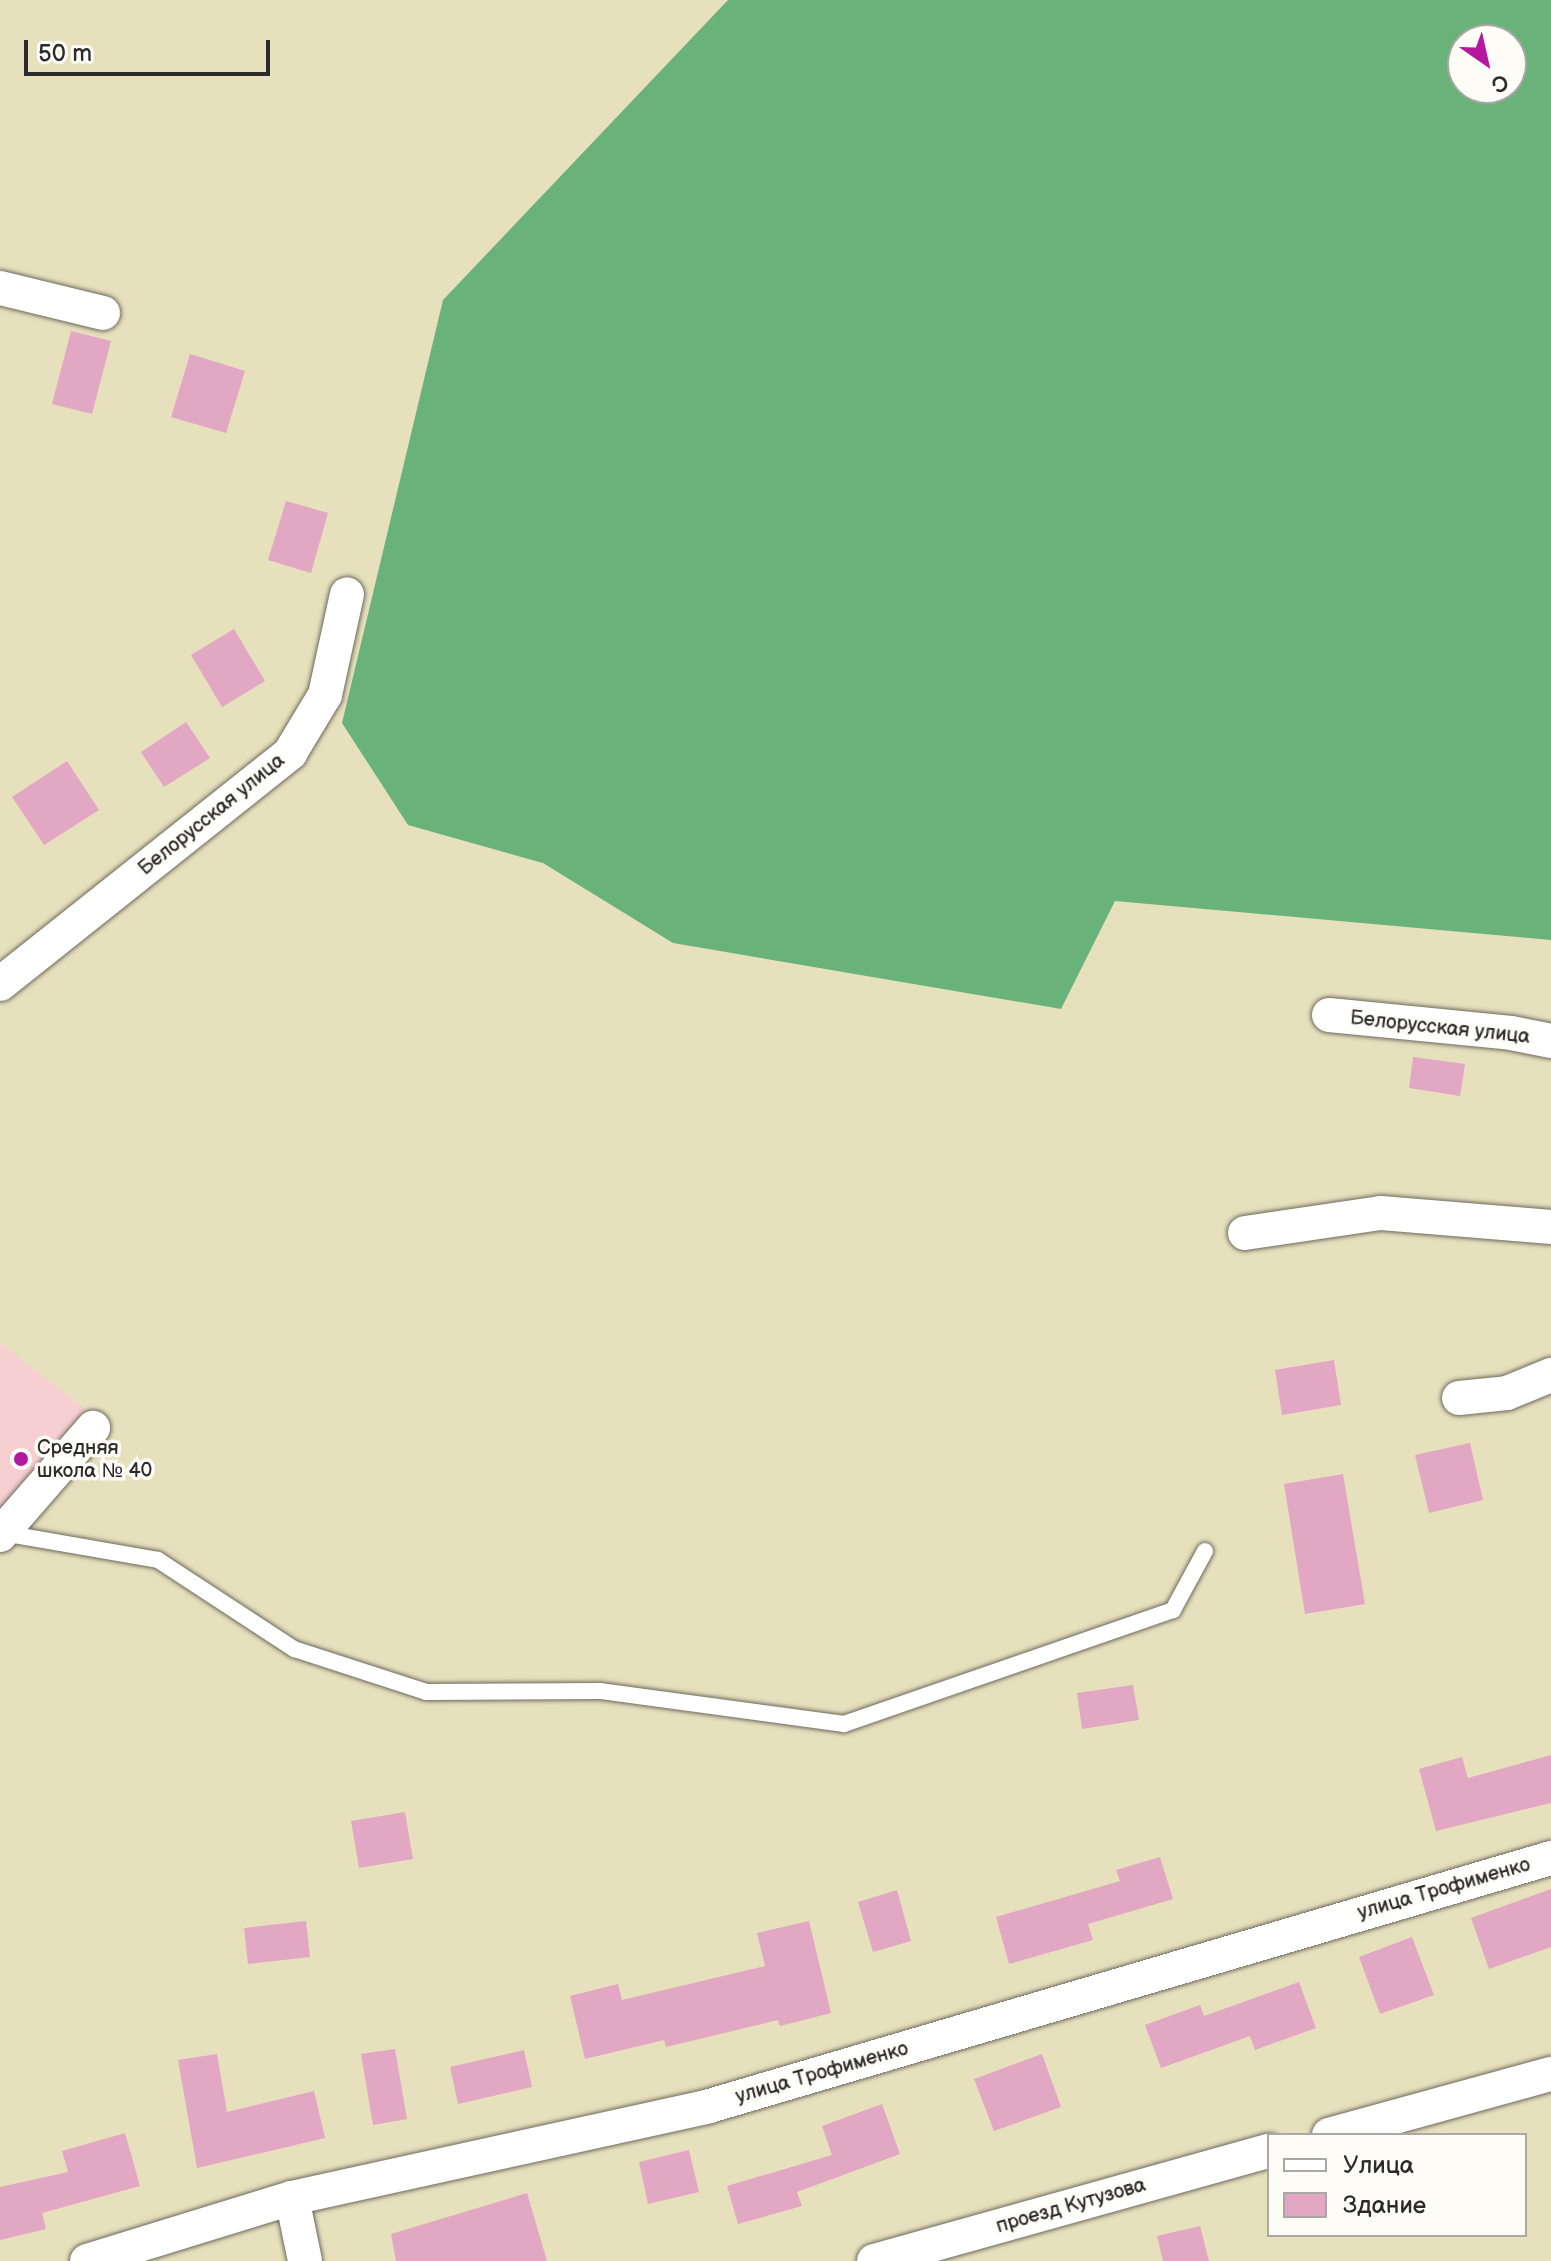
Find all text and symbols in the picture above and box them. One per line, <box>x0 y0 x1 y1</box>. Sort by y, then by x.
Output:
scale bar <box>28 24 274 74</box>
north arrow <box>1447 24 1527 104</box>
text: 50 m <box>38 39 92 68</box>
text: С <box>1486 67 1513 98</box>
street label: Белорусская улица <box>134 749 290 881</box>
street label: Белорусская улица <box>1349 1007 1531 1049</box>
place label: Средняя школа № 40 <box>37 1436 152 1483</box>
marker: Средняя школа № 40 <box>12 1450 30 1468</box>
street label: улица Трофименко <box>1355 1853 1533 1925</box>
street label: улица Трофименко <box>733 2037 911 2109</box>
legend <box>1267 2133 1527 2237</box>
text: Улица <box>1343 2151 1414 2180</box>
street label: проезд Кутузова <box>993 2173 1149 2239</box>
text: Здание <box>1343 2191 1426 2220</box>

